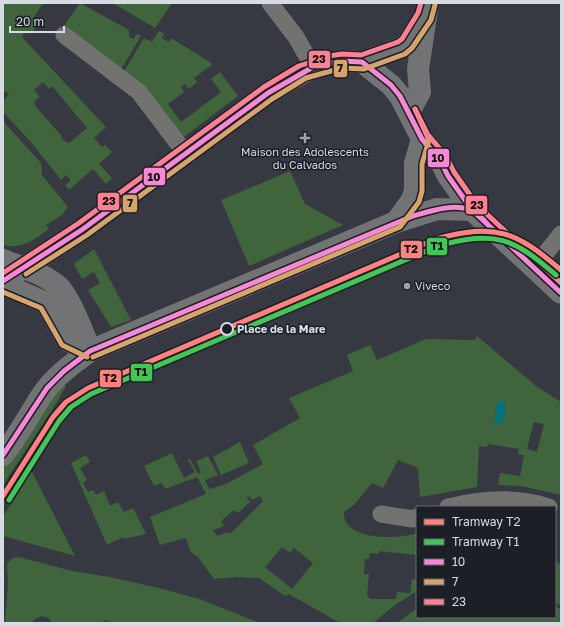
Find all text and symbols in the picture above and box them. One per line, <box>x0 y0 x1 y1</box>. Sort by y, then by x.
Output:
scale bar <box>10 8 64 34</box>
text: 20 m <box>16 14 44 29</box>
line badge: 23 <box>308 50 331 69</box>
text: 23 <box>312 52 326 65</box>
line badge: 7 <box>333 59 348 78</box>
text: 7 <box>337 61 343 74</box>
marker: Maison des Adolescents du Calvados <box>299 132 311 144</box>
place label: Maison des Adolescents du Calvados <box>241 145 369 171</box>
line badge: 10 <box>427 148 450 168</box>
text: 10 <box>432 151 444 164</box>
line badge: 10 <box>143 167 166 186</box>
text: 10 <box>148 170 160 183</box>
line badge: 23 <box>97 192 120 211</box>
text: 23 <box>102 194 116 207</box>
line badge: 7 <box>122 194 138 213</box>
line badge: 23 <box>465 195 488 215</box>
text: 7 <box>127 196 133 209</box>
text: 23 <box>470 198 484 211</box>
line badge: T1 <box>426 237 448 256</box>
text: T1 <box>431 239 444 252</box>
line badge: T2 <box>400 240 423 259</box>
text: T2 <box>404 242 418 255</box>
place label: Viveco <box>415 279 451 292</box>
marker: Viveco <box>402 281 412 291</box>
marker: Place de la Mare <box>220 322 234 336</box>
place label: Place de la Mare <box>237 322 326 335</box>
line badge: T1 <box>130 363 153 382</box>
text: T1 <box>135 365 148 378</box>
line badge: T2 <box>99 369 122 388</box>
text: T2 <box>103 371 117 384</box>
legend <box>416 506 556 618</box>
text: Tramway T2 <box>452 514 520 529</box>
text: Tramway T1 <box>452 534 519 549</box>
text: 10 <box>452 554 465 569</box>
text: 7 <box>452 574 458 589</box>
text: 23 <box>452 594 466 609</box>

